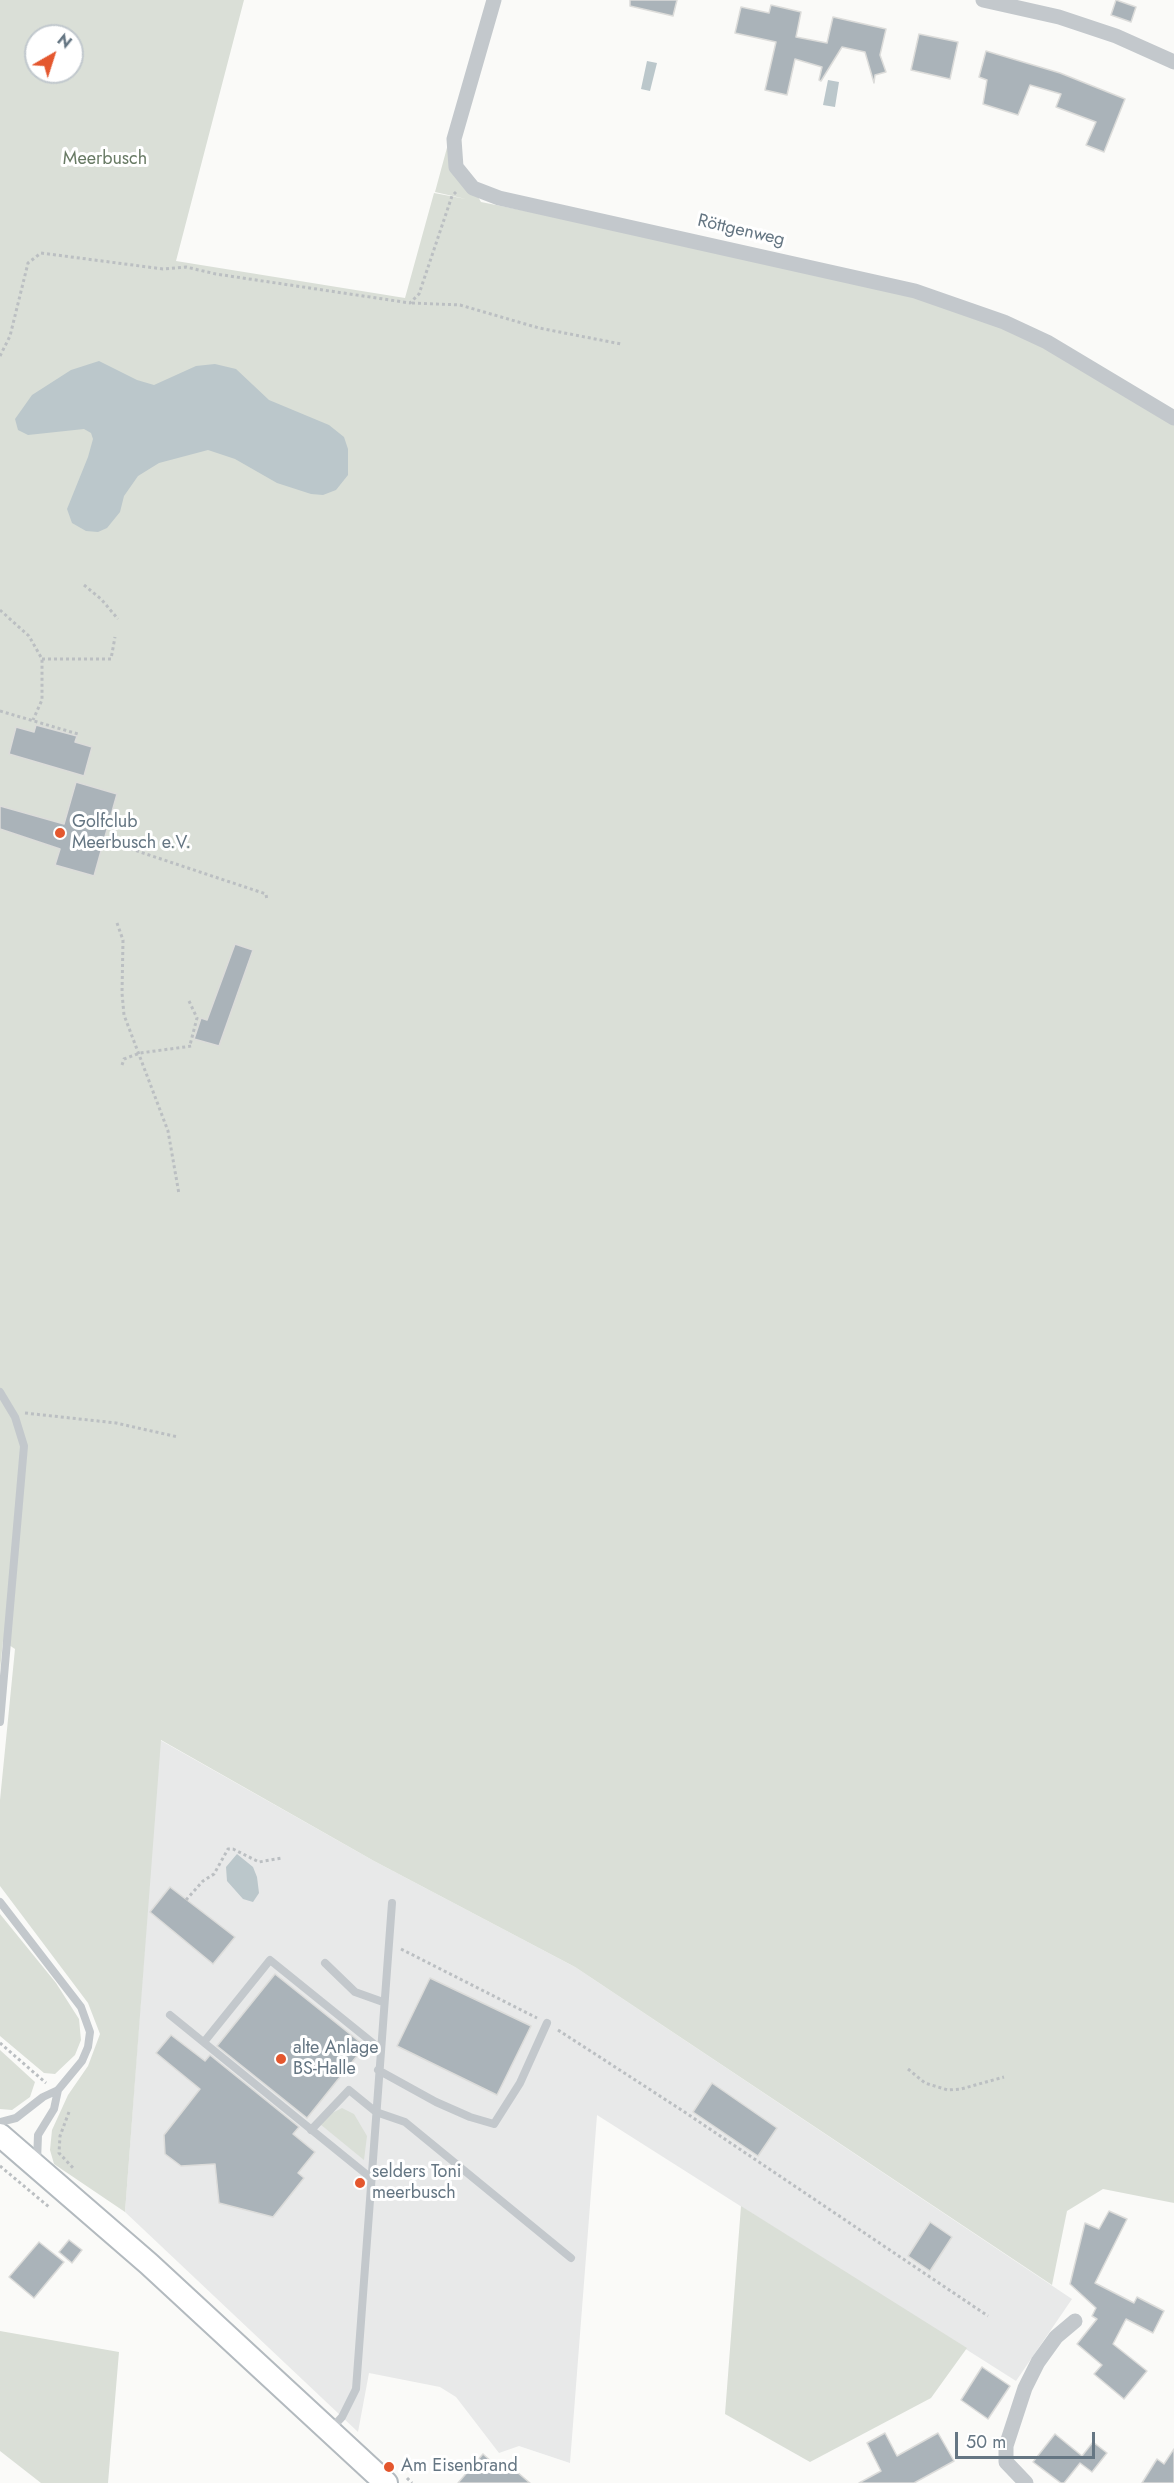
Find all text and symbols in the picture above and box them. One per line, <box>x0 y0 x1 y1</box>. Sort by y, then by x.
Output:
north arrow <box>24 24 84 84</box>
text: N <box>52 28 77 54</box>
park label: Meerbusch <box>63 149 147 171</box>
street label: Röttgenweg <box>695 210 787 252</box>
place label: Golfclub Meerbusch e.V. <box>72 812 191 854</box>
marker: Golfclub Meerbusch e.V. <box>53 826 67 840</box>
place label: alte Anlage BS-Halle <box>293 2038 378 2080</box>
marker: alte Anlage BS-Halle <box>274 2052 288 2066</box>
place label: selders Toni meerbusch <box>372 2162 462 2204</box>
marker: selders Toni meerbusch <box>353 2176 367 2190</box>
scale bar <box>958 2420 1098 2458</box>
text: 50 m <box>966 2429 1006 2455</box>
place label: Am Eisenbrand <box>401 2456 518 2478</box>
marker: Am Eisenbrand <box>382 2460 396 2474</box>

